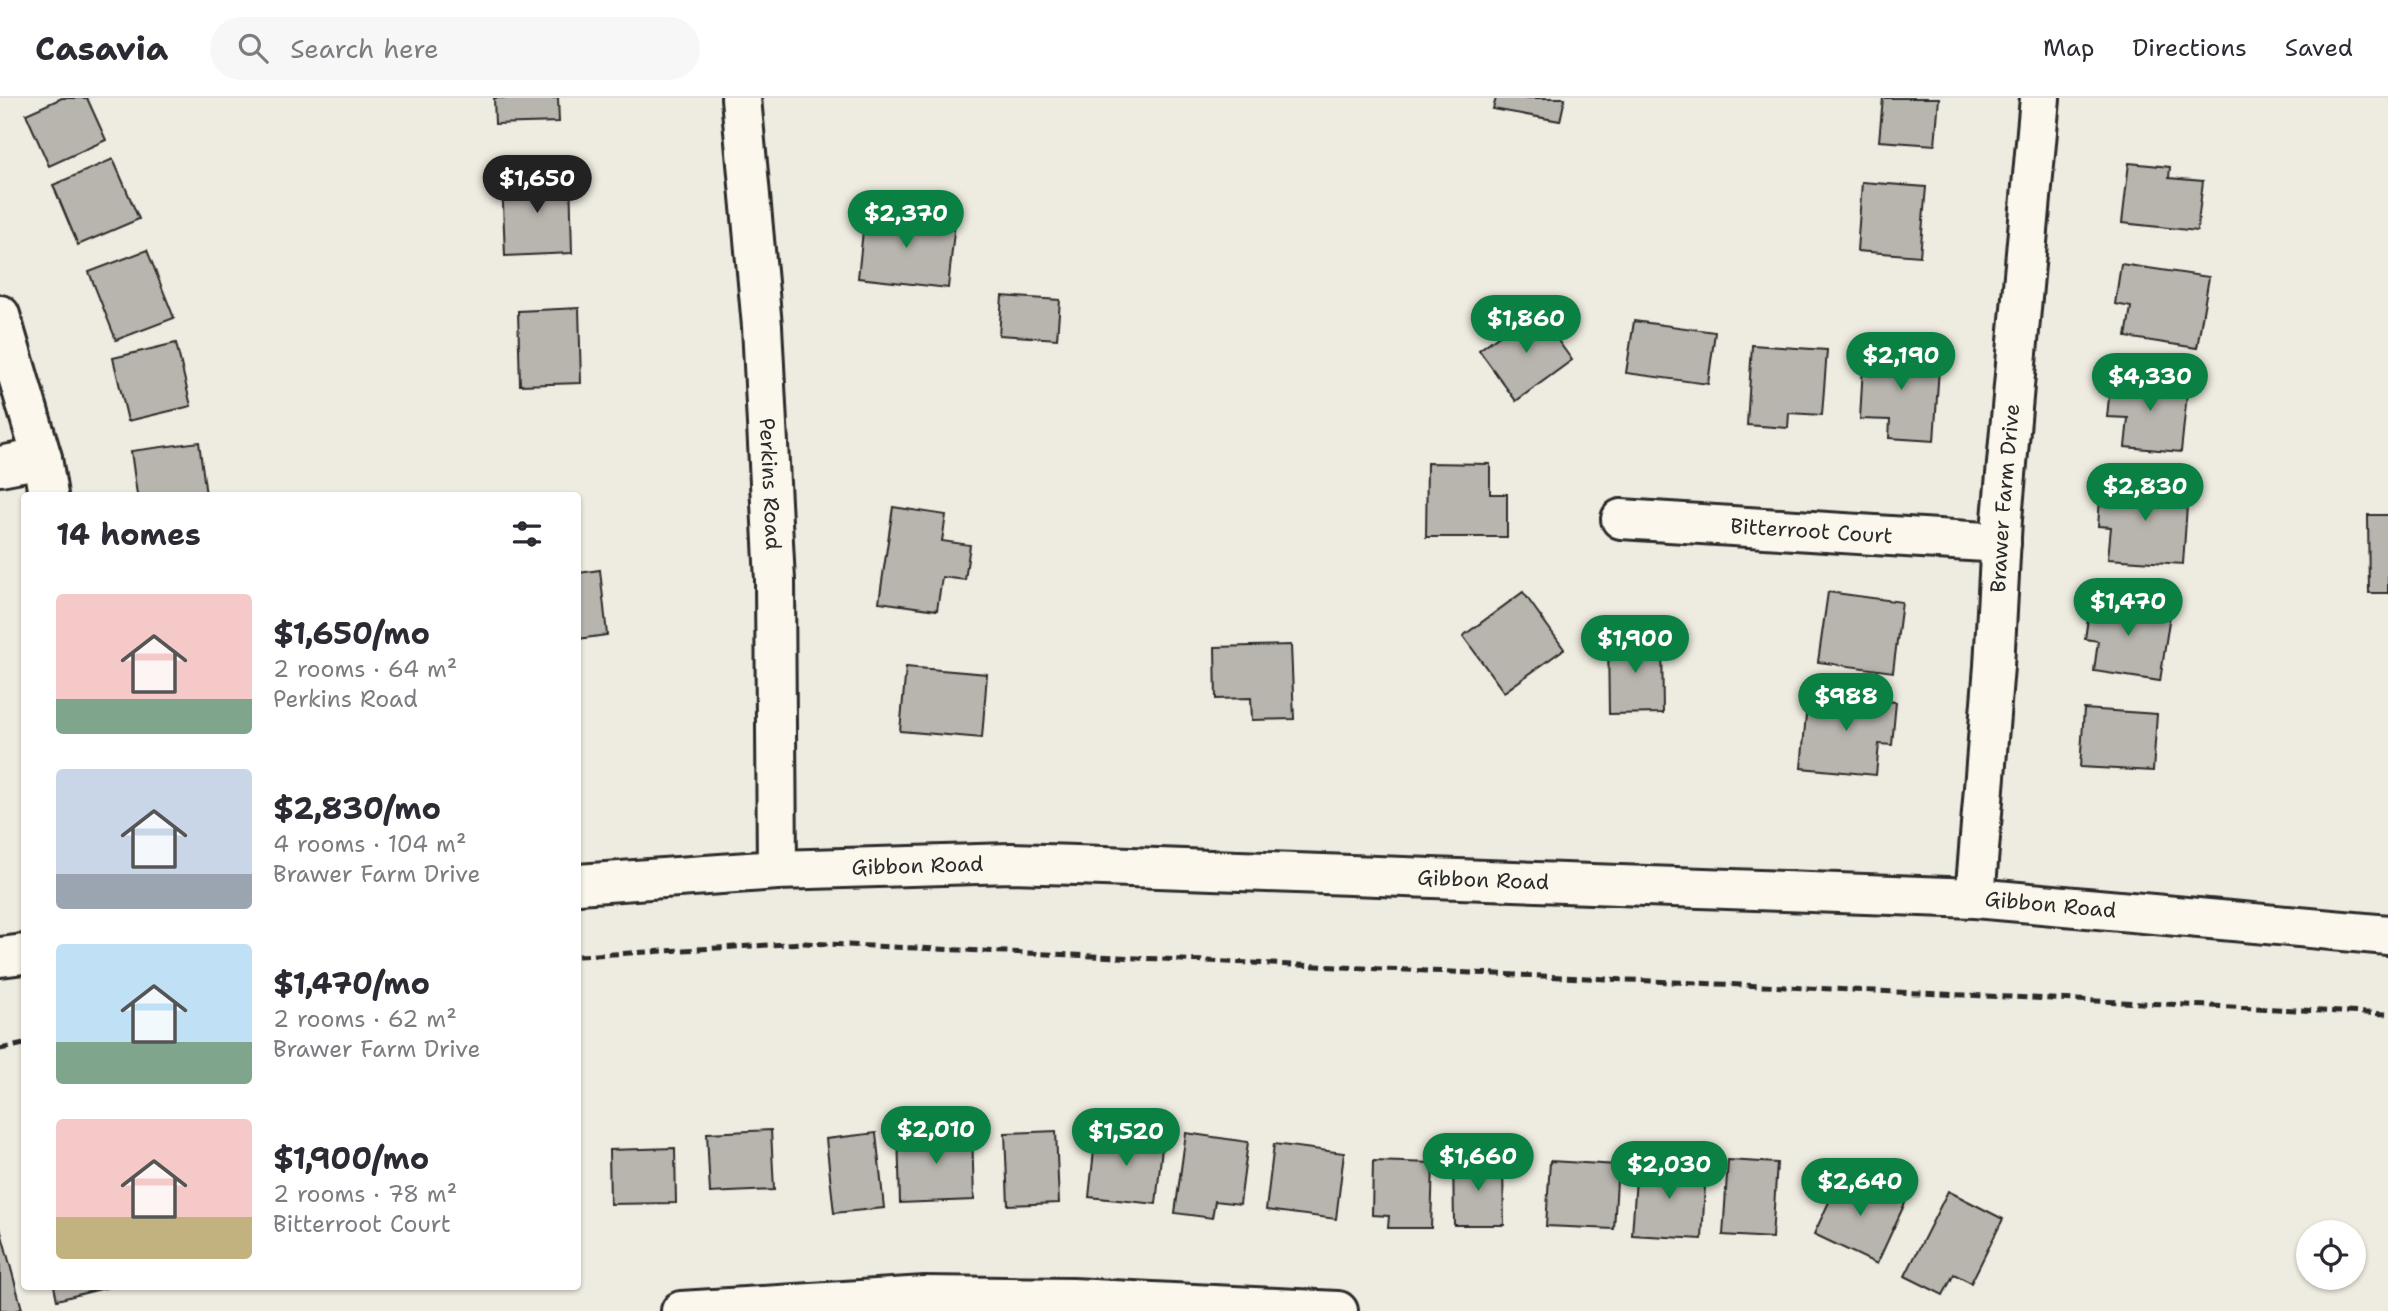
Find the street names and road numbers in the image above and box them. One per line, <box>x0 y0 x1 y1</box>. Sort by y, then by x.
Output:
street label: Brawer Farm Drive <box>1984 402 2026 593</box>
street label: Perkins Road <box>753 417 787 551</box>
street label: Bitterroot Court <box>1730 512 1894 550</box>
street label: Gibbon Road <box>851 850 984 882</box>
street label: Gibbon Road <box>1417 864 1549 896</box>
street label: Gibbon Road <box>1984 885 2117 925</box>

